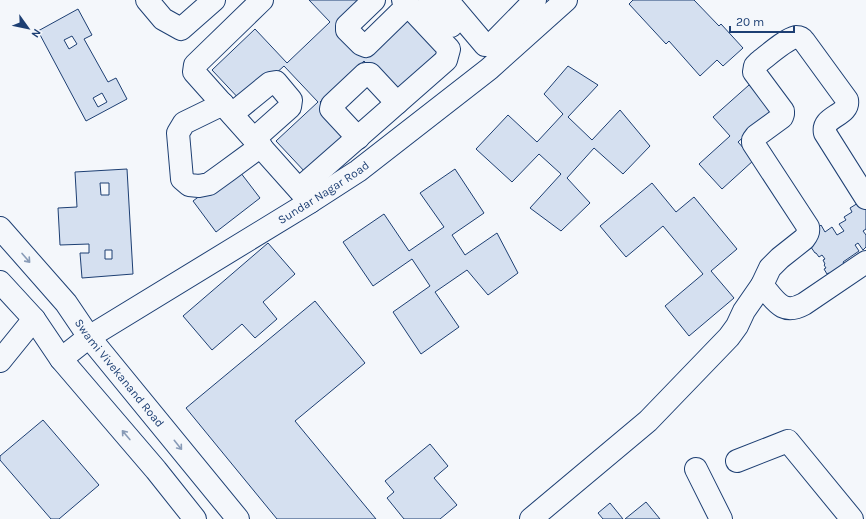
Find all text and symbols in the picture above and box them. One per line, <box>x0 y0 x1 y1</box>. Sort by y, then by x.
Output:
north arrow <box>8 8 48 48</box>
scale bar <box>730 8 794 34</box>
text: 20 m <box>736 15 764 29</box>
text: N <box>28 26 44 40</box>
street label: Sundar Nagar Road <box>275 158 372 227</box>
one-way arrow <box>21 252 30 263</box>
street label: Swami Vivekanand Road <box>72 316 167 430</box>
one-way arrow <box>121 430 130 440</box>
one-way arrow <box>174 440 183 451</box>

